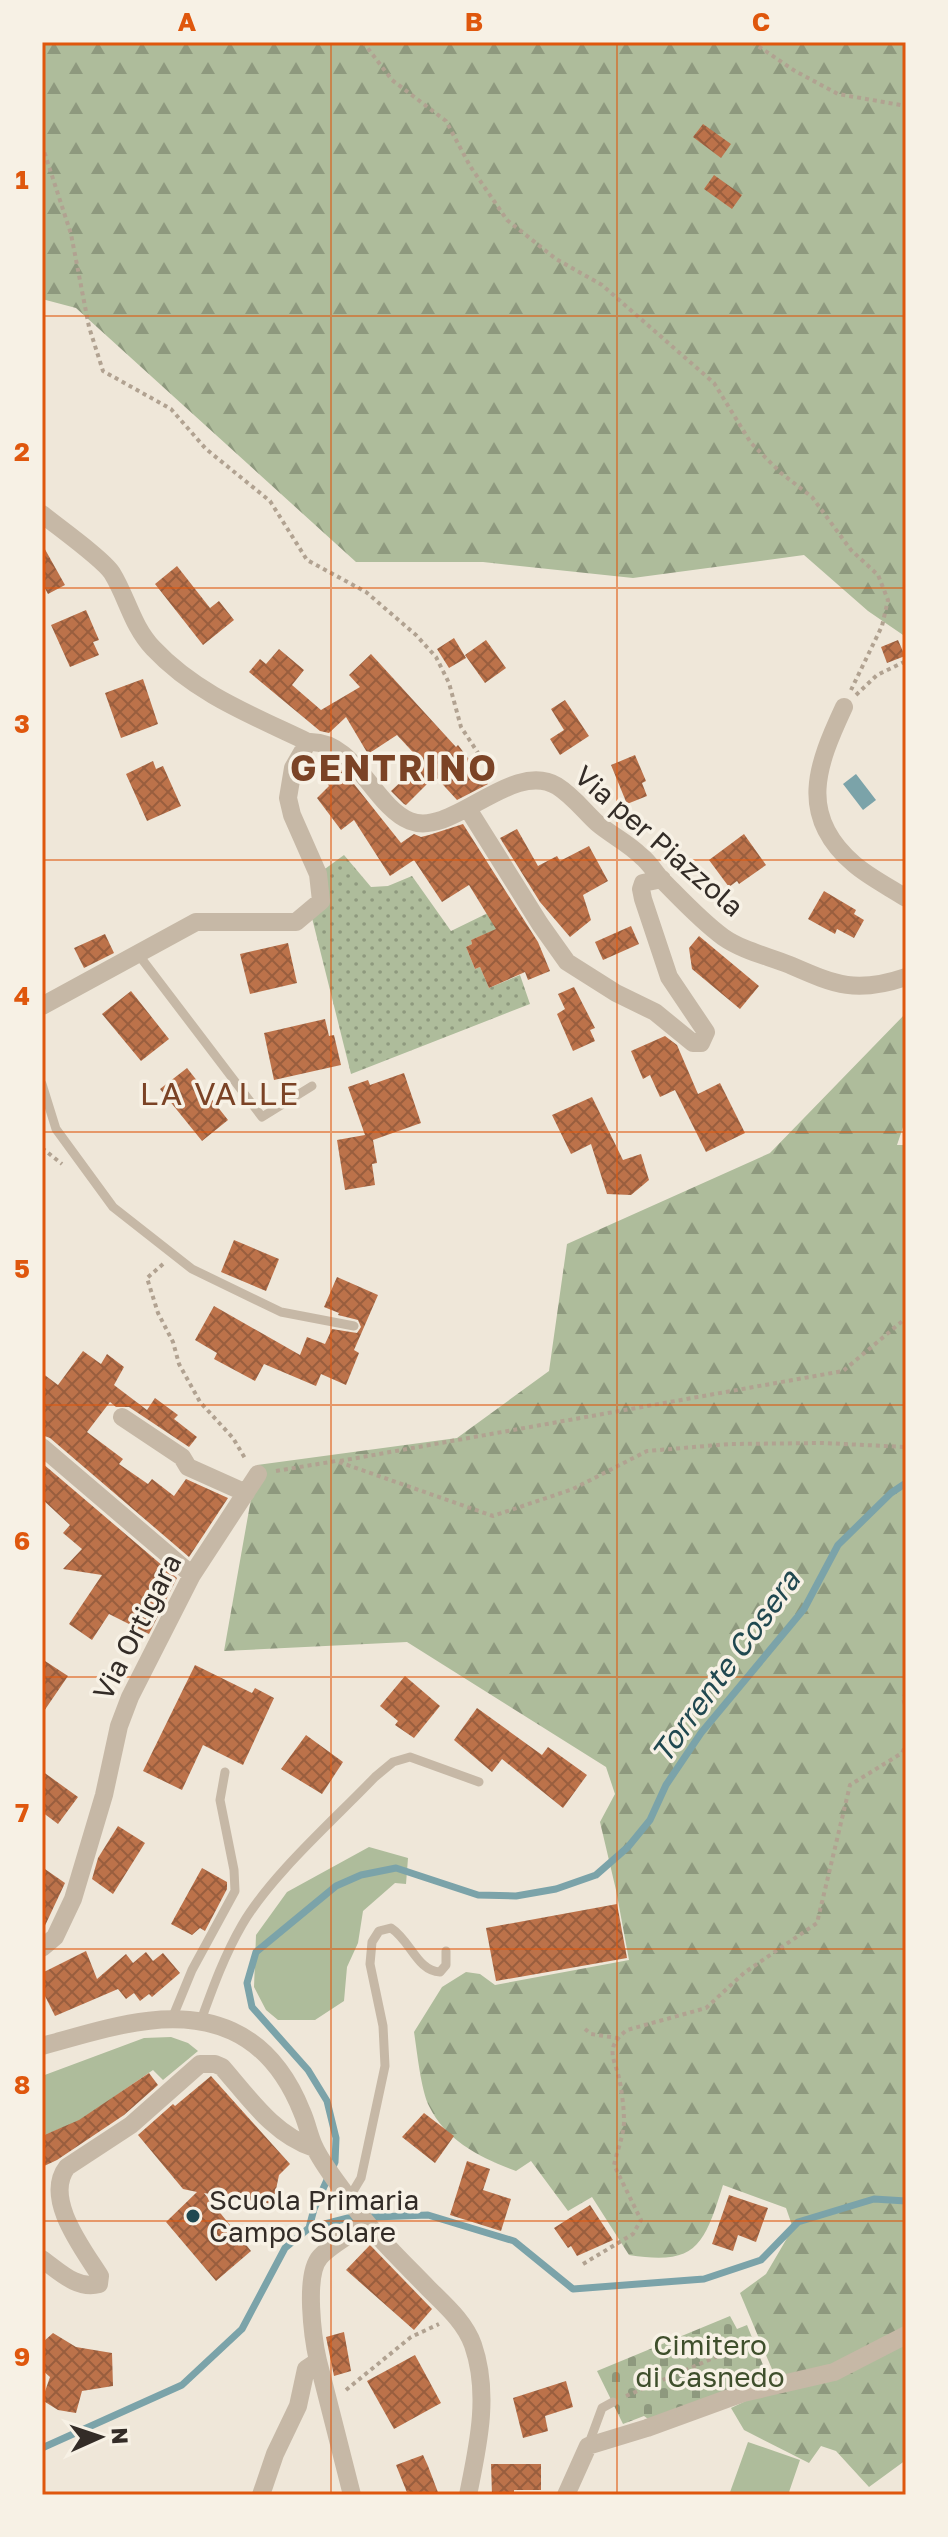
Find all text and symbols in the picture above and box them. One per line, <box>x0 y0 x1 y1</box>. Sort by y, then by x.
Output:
text: A <box>178 6 197 37</box>
text: B <box>465 6 483 37</box>
text: C <box>752 6 770 37</box>
text: 1 <box>15 164 29 195</box>
text: 2 <box>14 436 30 467</box>
text: 3 <box>14 708 30 739</box>
district label: GENTRINO <box>290 746 498 789</box>
street label: Via per Piazzola <box>568 758 750 923</box>
text: 4 <box>14 980 30 1011</box>
district label: LA VALLE <box>140 1074 300 1112</box>
text: 5 <box>14 1253 30 1284</box>
text: 6 <box>14 1525 30 1556</box>
street label: Via Ortigara <box>86 1548 187 1705</box>
water label: Torrente Cosera <box>643 1562 808 1770</box>
text: 7 <box>15 1797 29 1828</box>
text: 8 <box>14 2069 30 2100</box>
place label: Scuola Primaria Campo Solare <box>209 2183 419 2248</box>
marker: Scuola Primaria Campo Solare <box>184 2207 202 2225</box>
park label: Cimitero di Casnedo <box>636 2328 784 2393</box>
text: 9 <box>14 2341 30 2372</box>
north arrow <box>60 2397 140 2477</box>
text: N <box>107 2427 134 2445</box>

